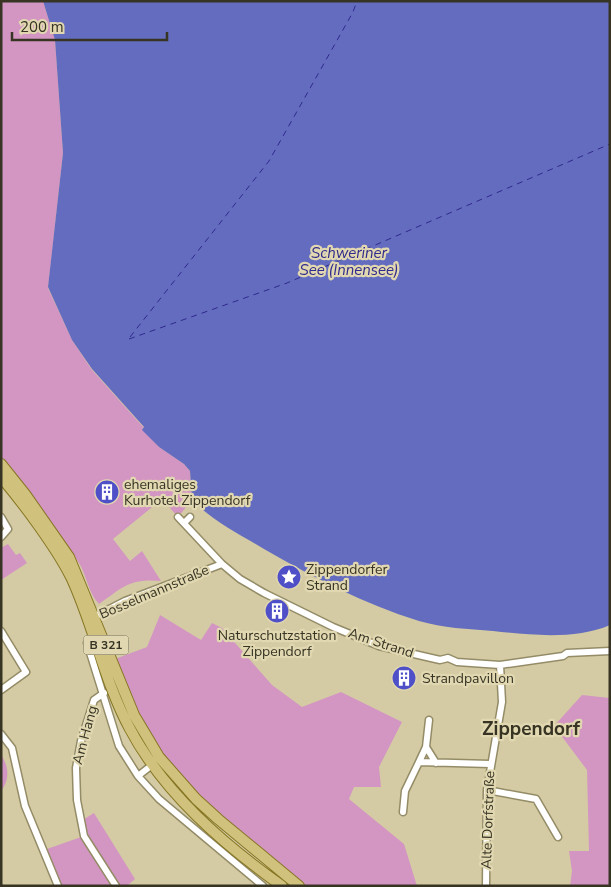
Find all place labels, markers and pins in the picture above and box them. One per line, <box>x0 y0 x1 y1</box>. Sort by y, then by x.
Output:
place label: ehemaliges Kurhotel Zippendorf <box>124 475 251 510</box>
building icon: ehemaliges Kurhotel Zippendorf <box>94 479 120 505</box>
place label: Zippendorfer Strand <box>306 560 387 595</box>
place icon: Zippendorfer Strand <box>276 564 302 590</box>
building icon: Naturschutzstation Zippendorf <box>264 598 290 624</box>
place label: Naturschutzstation Zippendorf <box>218 626 336 661</box>
building icon: Strandpavillon <box>391 665 417 691</box>
place label: Strandpavillon <box>422 669 514 688</box>

